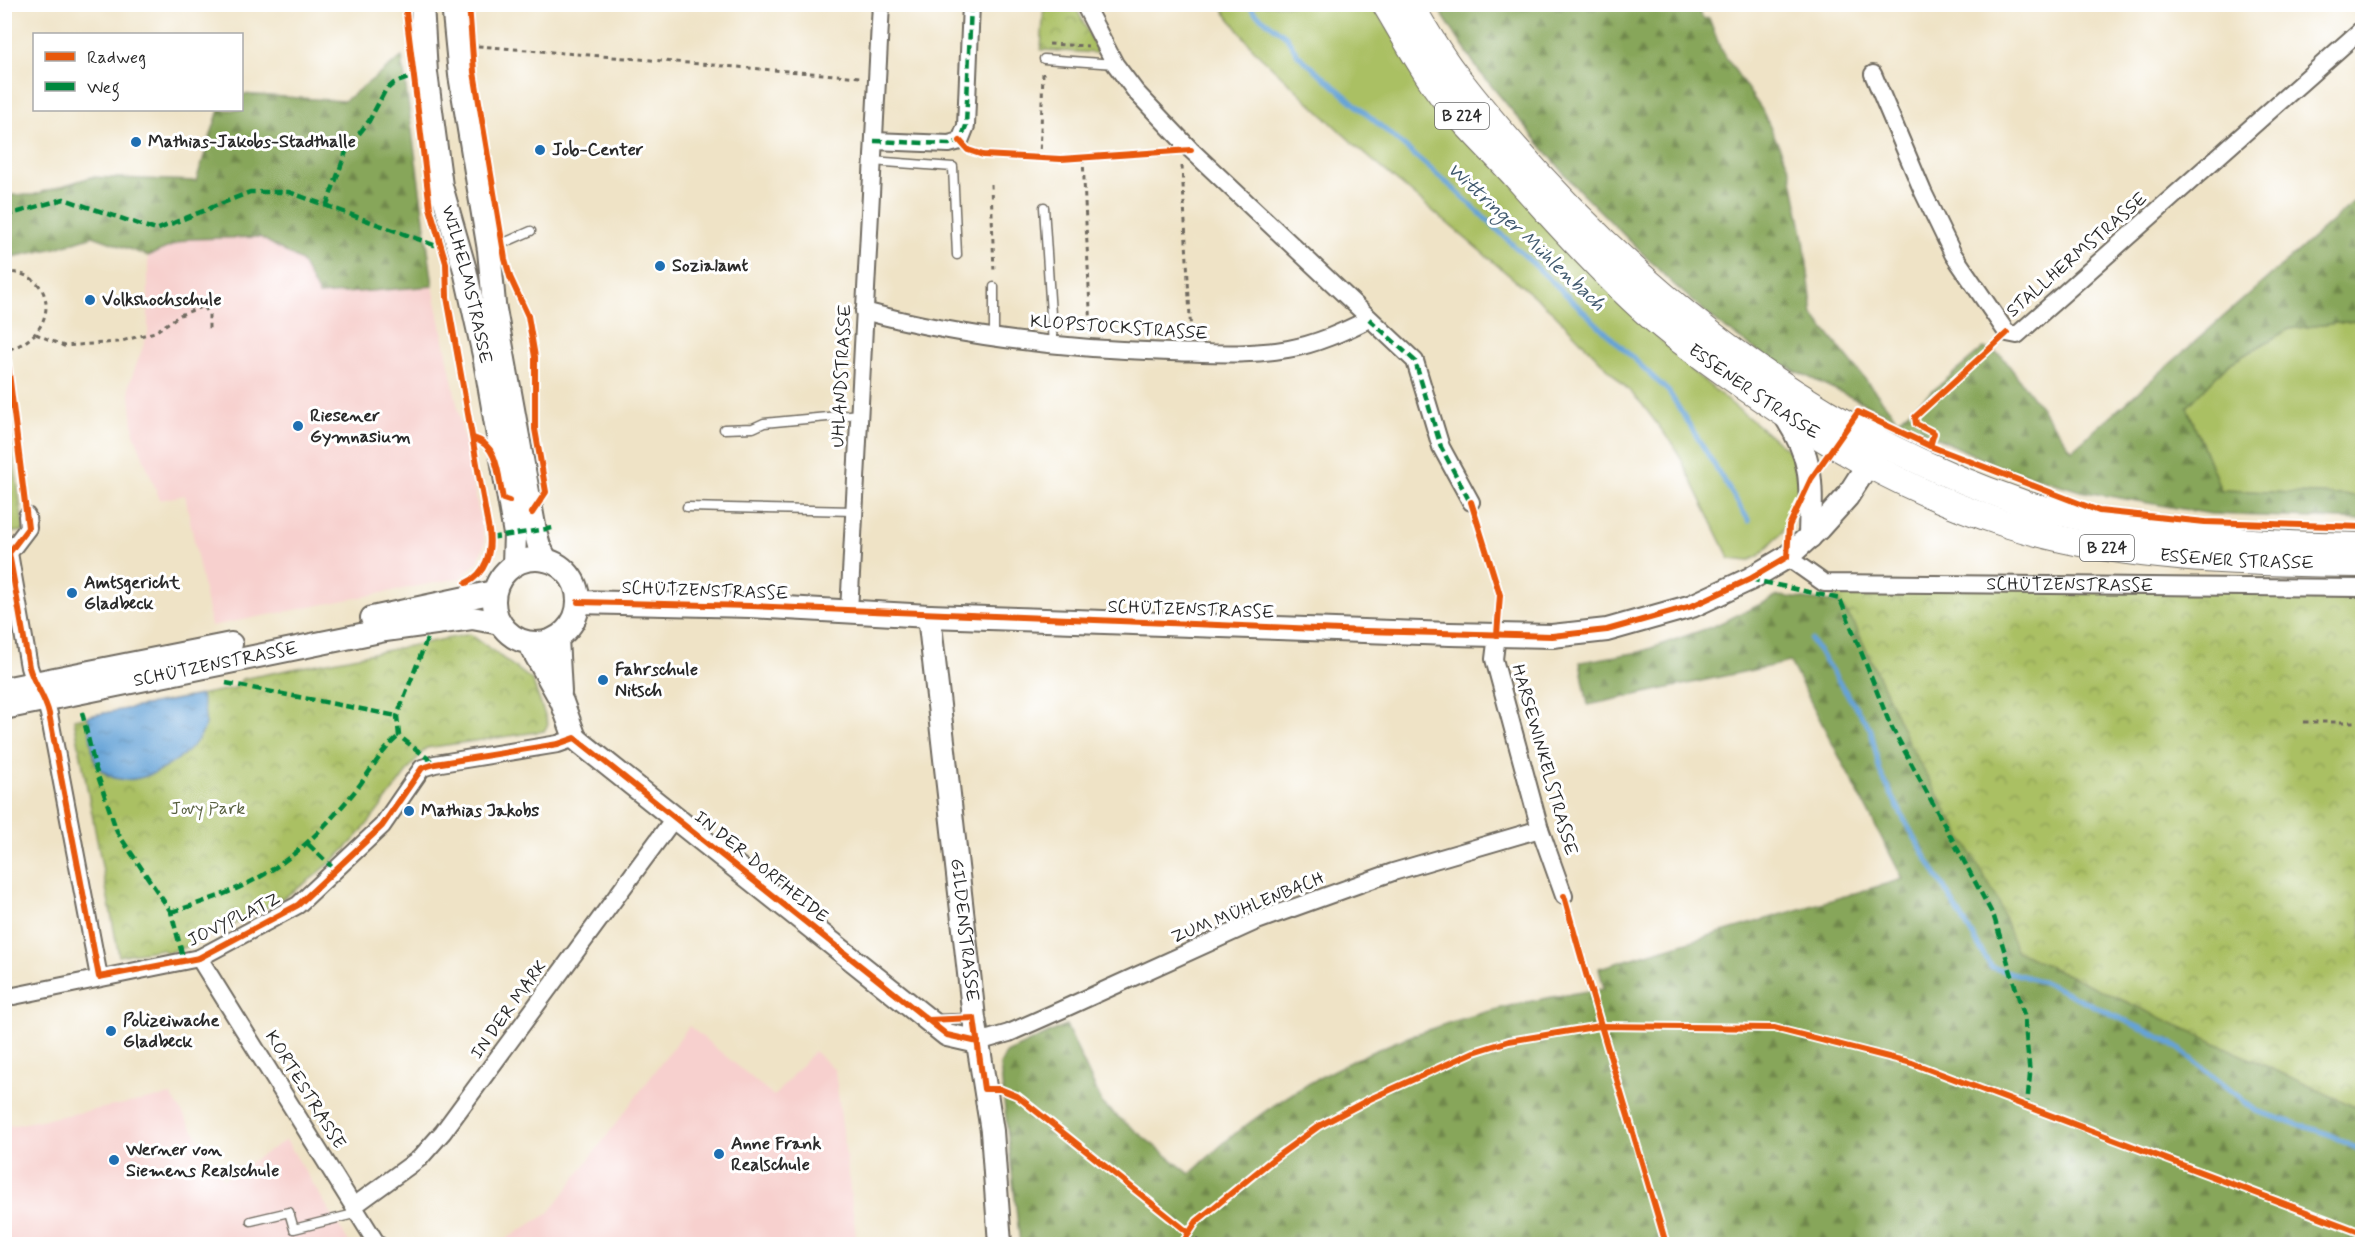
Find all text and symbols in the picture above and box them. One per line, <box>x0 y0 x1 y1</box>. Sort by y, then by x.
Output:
legend <box>33 33 243 111</box>
text: Radweg <box>87 46 146 70</box>
text: Weg <box>87 76 120 102</box>
road number: B 224 <box>1435 103 1489 129</box>
place label: Mathias-Jakobs-Stadthalle <box>148 130 356 154</box>
marker: Mathias-Jakobs-Stadthalle <box>129 135 143 149</box>
place label: Job-Center <box>552 138 644 162</box>
marker: Job-Center <box>533 143 547 157</box>
water label: Wittringer Mühlenbach <box>1440 157 1611 319</box>
street label: STALLHERMSTRASSE <box>2001 187 2153 323</box>
street label: WILHELMSTRASSE <box>435 203 497 366</box>
place label: Sozialamt <box>672 254 749 278</box>
marker: Sozialamt <box>653 259 667 273</box>
place label: Volkshochschule <box>102 288 222 312</box>
marker: Volkshochschule <box>83 293 97 307</box>
street label: UHLANDSTRASSE <box>826 303 858 448</box>
street label: KLOPSTOCKSTRASSE <box>1029 310 1209 346</box>
street label: ESSENER STRASSE <box>1683 338 1824 446</box>
place label: Riesener Gymnasium <box>310 404 411 449</box>
marker: Riesener Gymnasium <box>291 419 305 433</box>
road number: B 224 <box>2080 535 2134 561</box>
street label: ESSENER STRASSE <box>2158 543 2314 575</box>
place label: Amtsgericht Gladbeck <box>84 571 180 616</box>
street label: SCHÜTZENSTRASSE <box>1986 573 2154 598</box>
street label: SCHÜTZENSTRASSE <box>621 576 789 606</box>
marker: Amtsgericht Gladbeck <box>65 586 79 600</box>
street label: SCHÜTZENSTRASSE <box>1107 595 1275 625</box>
street label: SCHÜTZENSTRASSE <box>131 636 300 693</box>
place label: Fahrschule Nitsch <box>615 658 698 703</box>
street label: HARSEWINKELSTRASSE <box>1505 662 1583 859</box>
marker: Fahrschule Nitsch <box>596 673 610 687</box>
park label: Jovy Park <box>171 797 245 821</box>
place label: Mathias Jakobs <box>421 799 539 823</box>
marker: Mathias Jakobs <box>402 804 416 818</box>
street label: IN DER DORFHEIDE <box>689 805 833 929</box>
street label: GILDENSTRASSE <box>944 857 984 1003</box>
street label: ZUM MÜHLENBACH <box>1168 866 1328 950</box>
street label: JOVYPLATZ <box>183 887 285 953</box>
street label: IN DER MARK <box>465 956 553 1064</box>
place label: Polizeiwache Gladbeck <box>123 1009 219 1054</box>
marker: Polizeiwache Gladbeck <box>104 1024 118 1038</box>
street label: KORTESTRASSE <box>259 1026 351 1154</box>
place label: Anne Frank Realschule <box>731 1132 821 1177</box>
place label: Werner von Siemens Realschule <box>125 1138 279 1183</box>
marker: Anne Frank Realschule <box>712 1147 726 1161</box>
marker: Werner von Siemens Realschule <box>107 1153 121 1167</box>

